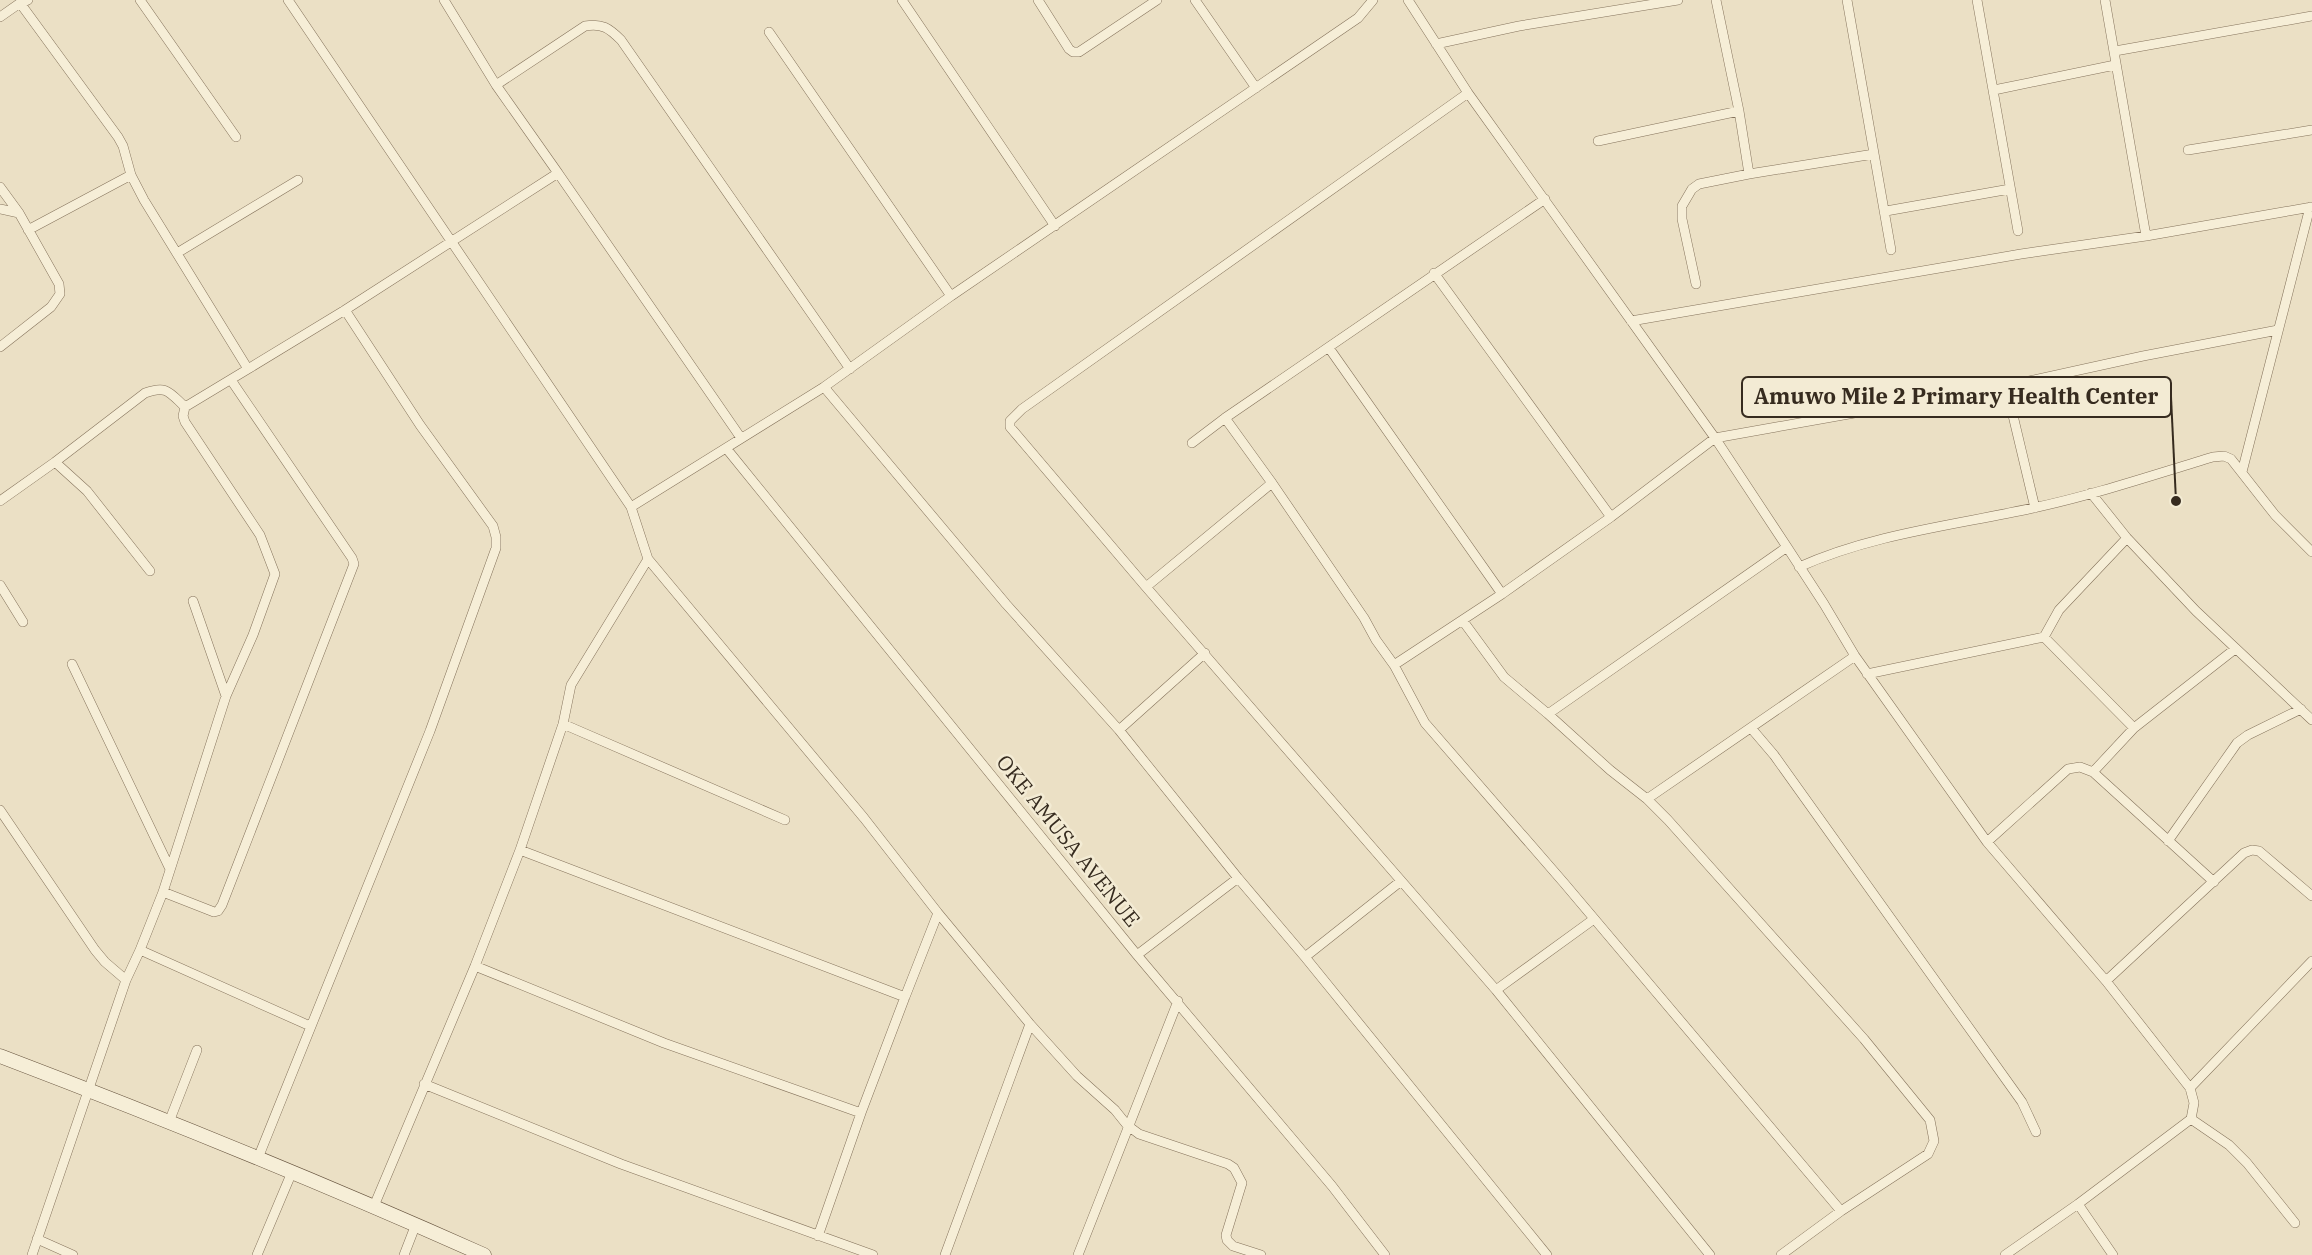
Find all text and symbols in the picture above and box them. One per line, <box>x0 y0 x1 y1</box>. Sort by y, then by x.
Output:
callout: Amuwo Mile 2 Primary Health Center <box>1742 377 2171 417</box>
text: Amuwo Mile 2 Primary Health Center <box>1754 381 2158 410</box>
street label: OKE AMUSA AVENUE <box>991 748 1147 932</box>

